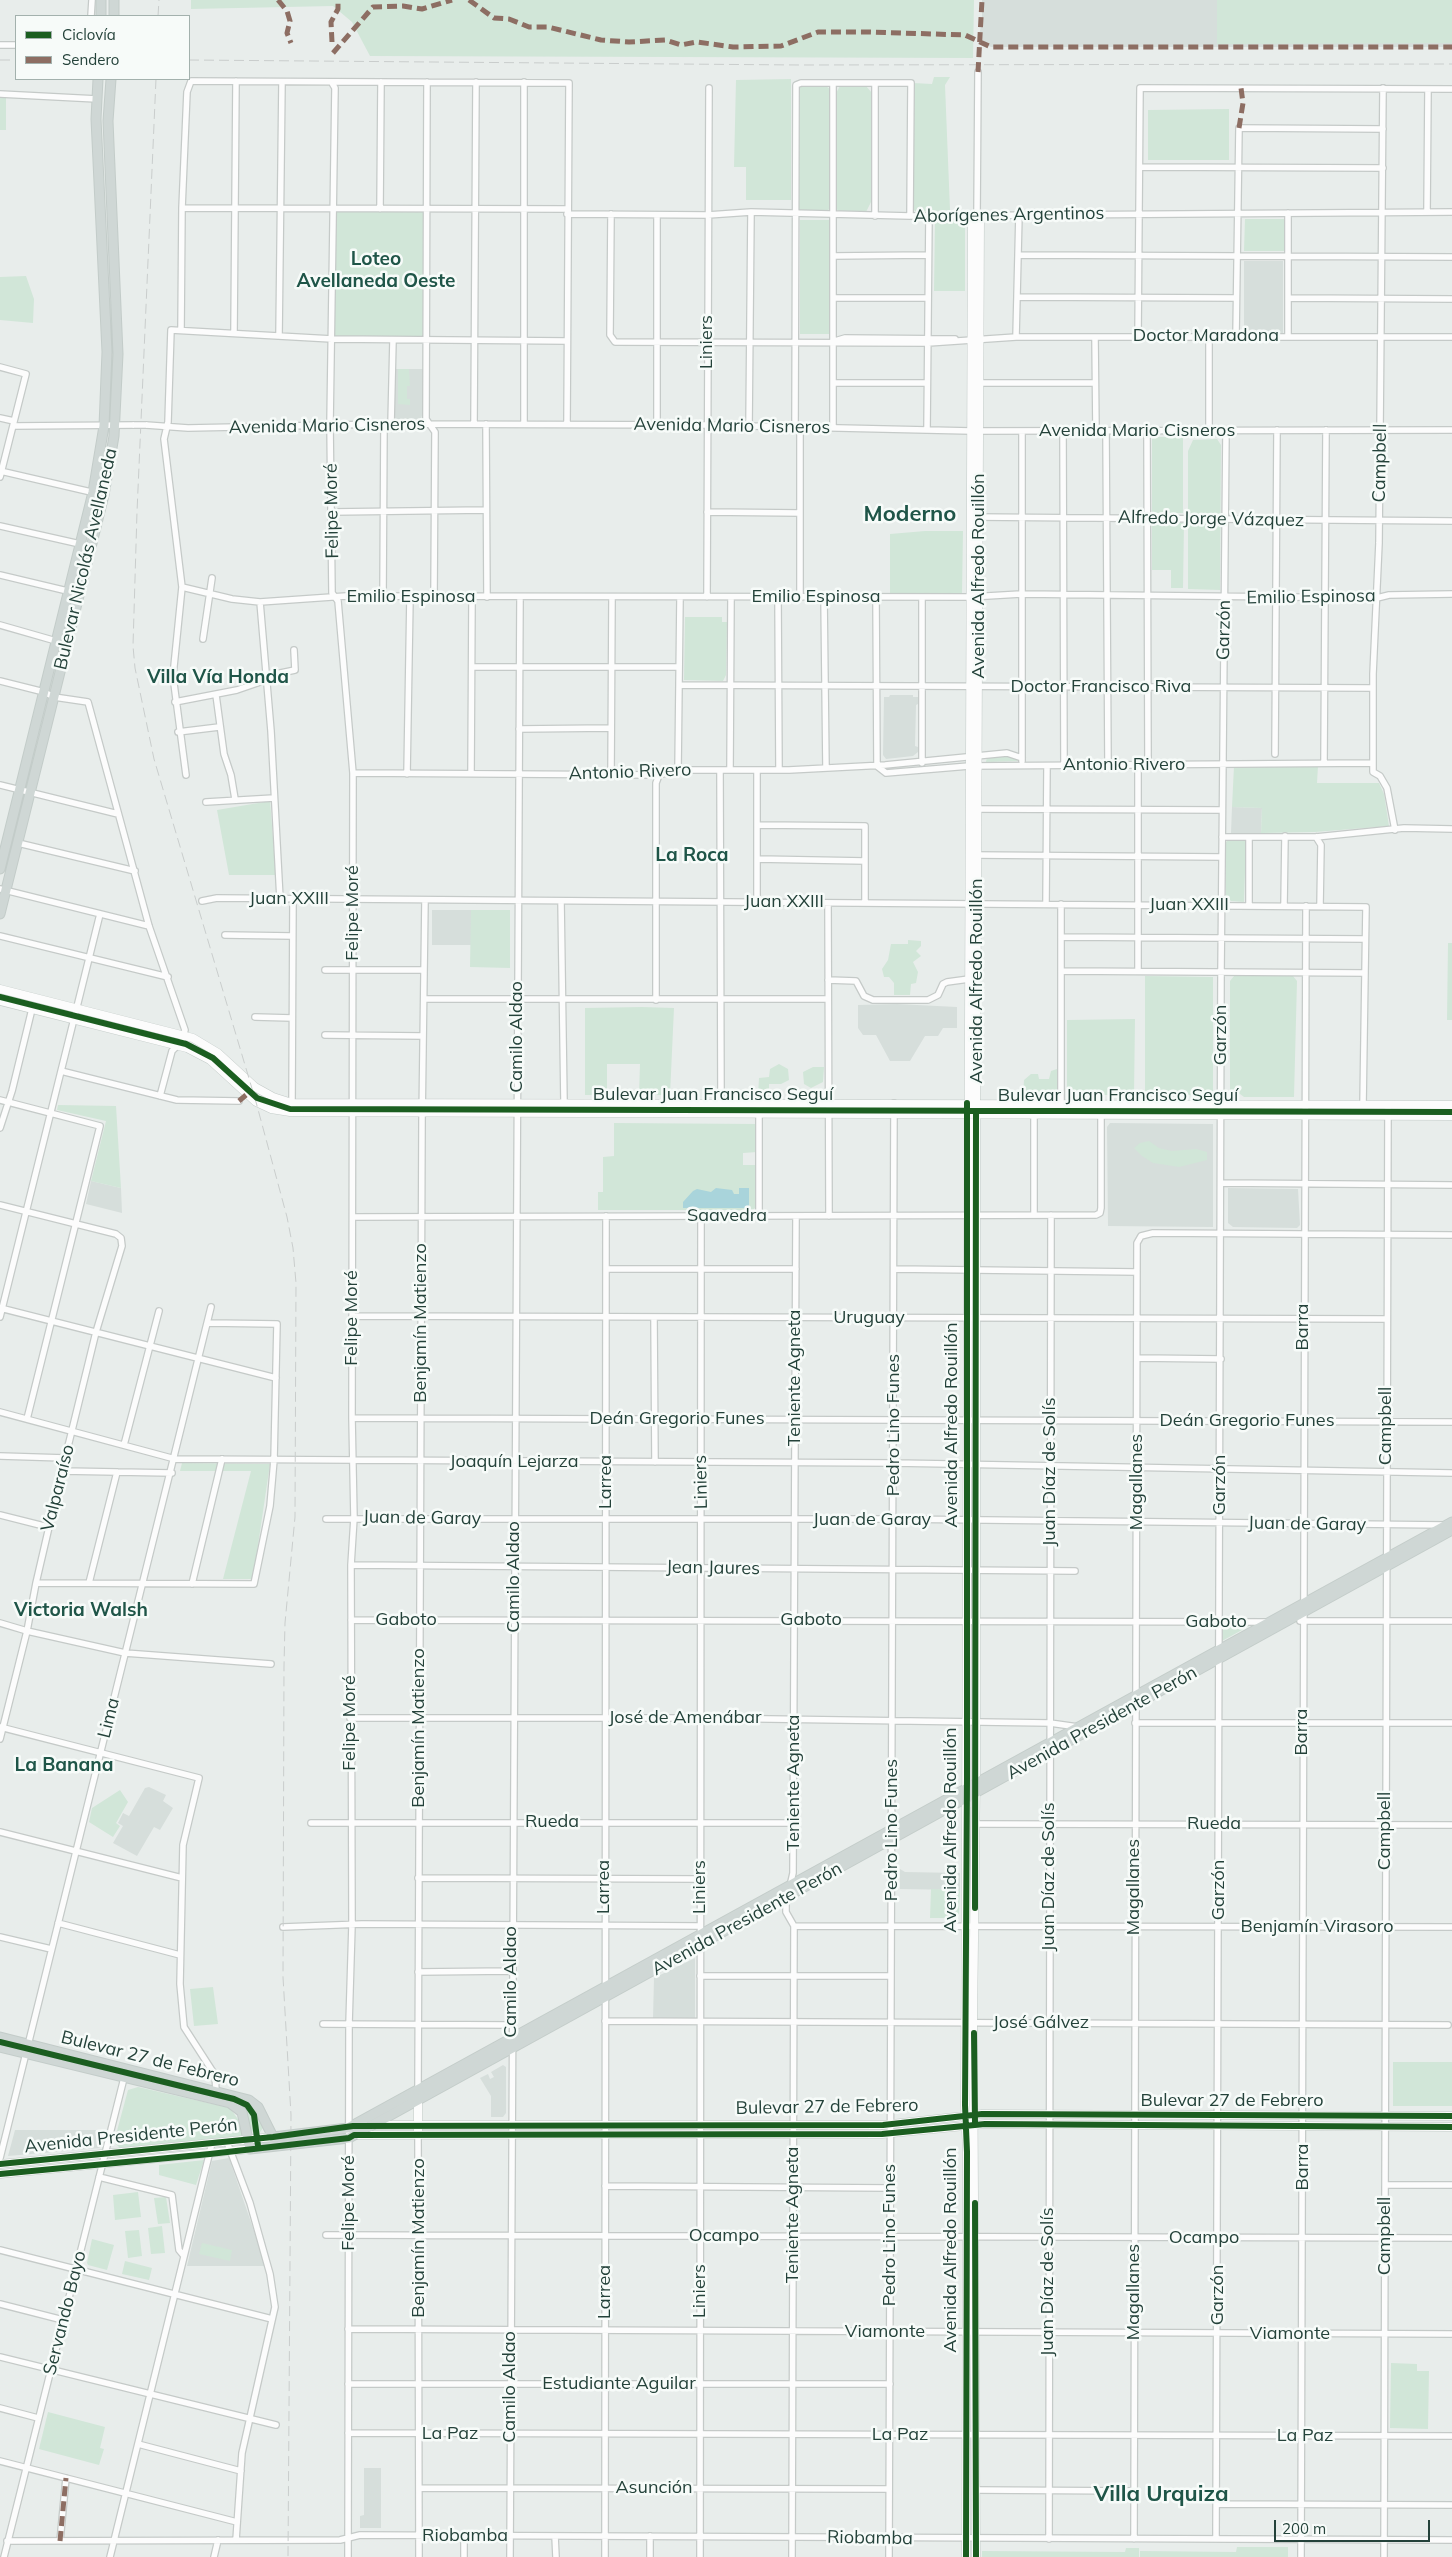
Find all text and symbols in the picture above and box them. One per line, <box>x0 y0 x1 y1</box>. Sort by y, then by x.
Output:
legend <box>15 15 190 80</box>
text: Ciclovía <box>62 25 116 44</box>
text: Sendero <box>62 50 119 69</box>
street label: Aborígenes Argentinos <box>913 203 1105 227</box>
district label: Loteo Avellaneda Oeste <box>297 248 455 292</box>
street label: Liniers <box>696 315 718 369</box>
street label: Doctor Maradona <box>1133 325 1279 347</box>
street label: Avenida Mario Cisneros <box>229 413 425 439</box>
street label: Avenida Mario Cisneros <box>634 413 830 439</box>
street label: Avenida Mario Cisneros <box>1039 420 1235 442</box>
street label: Campbell <box>1369 424 1391 502</box>
street label: Bulevar Nicolás Avellaneda <box>50 446 122 672</box>
street label: Felipe Moré <box>320 463 344 559</box>
street label: Avenida Alfredo Rouillón <box>968 473 990 679</box>
district label: Moderno <box>864 501 956 527</box>
street label: Alfredo Jorge Vázquez <box>1118 507 1304 531</box>
street label: Emilio Espinosa <box>1246 585 1376 609</box>
street label: Emilio Espinosa <box>346 586 476 608</box>
street label: Emilio Espinosa <box>751 586 881 608</box>
street label: Garzón <box>1213 600 1235 660</box>
district label: Villa Vía Honda <box>147 666 289 688</box>
street label: Doctor Francisco Riva <box>1011 676 1191 698</box>
street label: Antonio Rivero <box>1063 754 1185 776</box>
street label: Antonio Rivero <box>568 759 692 785</box>
district label: La Roca <box>655 844 729 866</box>
street label: Felipe Moré <box>342 865 364 961</box>
street label: Avenida Alfredo Rouillón <box>966 878 988 1084</box>
street label: Juan XXIII <box>249 888 329 910</box>
street label: Juan XXIII <box>744 891 824 913</box>
street label: Juan XXIII <box>1149 894 1229 916</box>
street label: Camilo Aldao <box>506 981 528 1093</box>
street label: Garzón <box>1210 1005 1232 1065</box>
street label: Bulevar Juan Francisco Seguí <box>593 1084 833 1106</box>
street label: Bulevar Juan Francisco Seguí <box>998 1085 1238 1107</box>
street label: Saavedra <box>687 1205 767 1227</box>
street label: Benjamín Matienzo <box>410 1243 432 1403</box>
street label: Felipe Moré <box>341 1270 363 1366</box>
street label: Barra <box>1292 1304 1314 1350</box>
street label: Uruguay <box>833 1307 905 1329</box>
street label: Teniente Agneta <box>784 1310 806 1446</box>
street label: Avenida Alfredo Rouillón <box>941 1322 963 1528</box>
street label: Pedro Lino Funes <box>883 1354 905 1496</box>
street label: Campbell <box>1375 1387 1397 1465</box>
street label: Juan Díaz de Solís <box>1039 1397 1061 1547</box>
street label: Deán Gregorio Funes <box>589 1408 765 1430</box>
street label: Deán Gregorio Funes <box>1159 1410 1335 1432</box>
street label: Magallanes <box>1126 1434 1148 1530</box>
street label: Valparaíso <box>37 1442 79 1534</box>
street label: Joaquín Lejarza <box>450 1451 578 1473</box>
street label: Larrea <box>595 1455 617 1509</box>
street label: Liniers <box>690 1455 712 1509</box>
street label: Garzón <box>1209 1455 1231 1515</box>
street label: Juan de Garay <box>363 1506 481 1530</box>
street label: Juan de Garay <box>813 1509 931 1531</box>
street label: Juan de Garay <box>1248 1512 1366 1536</box>
street label: Camilo Aldao <box>503 1521 525 1633</box>
street label: Jean Jaures <box>666 1556 760 1580</box>
district label: Victoria Walsh <box>14 1599 148 1621</box>
street label: Gaboto <box>375 1609 437 1631</box>
street label: Gaboto <box>780 1609 842 1631</box>
street label: Gaboto <box>1185 1611 1247 1633</box>
street label: Benjamín Matienzo <box>408 1648 430 1808</box>
street label: Avenida Presidente Perón <box>1003 1662 1201 1784</box>
street label: Felipe Moré <box>339 1675 361 1771</box>
street label: Lima <box>94 1696 124 1740</box>
street label: José de Amenábar <box>608 1707 762 1729</box>
street label: Barra <box>1291 1709 1313 1755</box>
street label: Teniente Agneta <box>783 1715 805 1851</box>
street label: Avenida Alfredo Rouillón <box>940 1727 962 1933</box>
district label: La Banana <box>15 1754 113 1776</box>
street label: Pedro Lino Funes <box>881 1759 903 1901</box>
street label: Campbell <box>1374 1792 1396 1870</box>
street label: Juan Díaz de Solís <box>1038 1802 1060 1952</box>
street label: Rueda <box>525 1811 579 1833</box>
street label: Rueda <box>1187 1813 1241 1835</box>
street label: Magallanes <box>1123 1839 1145 1935</box>
street label: Avenida Presidente Perón <box>648 1858 846 1980</box>
street label: Larrea <box>593 1860 615 1914</box>
street label: Liniers <box>689 1860 711 1914</box>
street label: Garzón <box>1208 1860 1230 1920</box>
street label: Benjamín Virasoro <box>1241 1916 1393 1938</box>
street label: Camilo Aldao <box>500 1926 522 2038</box>
street label: José Gálvez <box>993 2012 1089 2034</box>
street label: Bulevar 27 de Febrero <box>59 2026 241 2092</box>
street label: Bulevar 27 de Febrero <box>1141 2090 1323 2112</box>
street label: Bulevar 27 de Febrero <box>735 2095 919 2119</box>
street label: Avenida Presidente Perón <box>23 2114 239 2158</box>
street label: Barra <box>1292 2144 1314 2190</box>
street label: Teniente Agneta <box>782 2147 804 2283</box>
street label: Avenida Alfredo Rouillón <box>940 2147 962 2353</box>
street label: Felipe Moré <box>338 2155 360 2251</box>
street label: Benjamín Matienzo <box>408 2158 430 2318</box>
street label: Pedro Lino Funes <box>879 2164 901 2306</box>
street label: Campbell <box>1374 2197 1396 2275</box>
street label: Juan Díaz de Solís <box>1037 2207 1059 2357</box>
street label: Ocampo <box>689 2225 759 2247</box>
street label: Ocampo <box>1169 2227 1239 2249</box>
street label: Magallanes <box>1123 2244 1145 2340</box>
street label: Servando Bayo <box>39 2249 91 2377</box>
street label: Liniers <box>689 2264 711 2318</box>
street label: Larrea <box>594 2265 616 2319</box>
street label: Garzón <box>1207 2265 1229 2325</box>
street label: Viamonte <box>845 2321 925 2343</box>
street label: Viamonte <box>1250 2323 1330 2345</box>
street label: Camilo Aldao <box>499 2331 521 2443</box>
street label: Estudiante Aguilar <box>542 2373 696 2395</box>
street label: La Paz <box>422 2423 478 2445</box>
street label: La Paz <box>872 2424 928 2446</box>
street label: La Paz <box>1277 2425 1333 2447</box>
street label: Asunción <box>616 2477 692 2499</box>
district label: Villa Urquiza <box>1093 2481 1229 2507</box>
scale bar <box>1277 2510 1433 2542</box>
text: 200 m <box>1282 2519 1326 2538</box>
street label: Riobamba <box>422 2525 508 2547</box>
street label: Riobamba <box>827 2526 913 2550</box>

